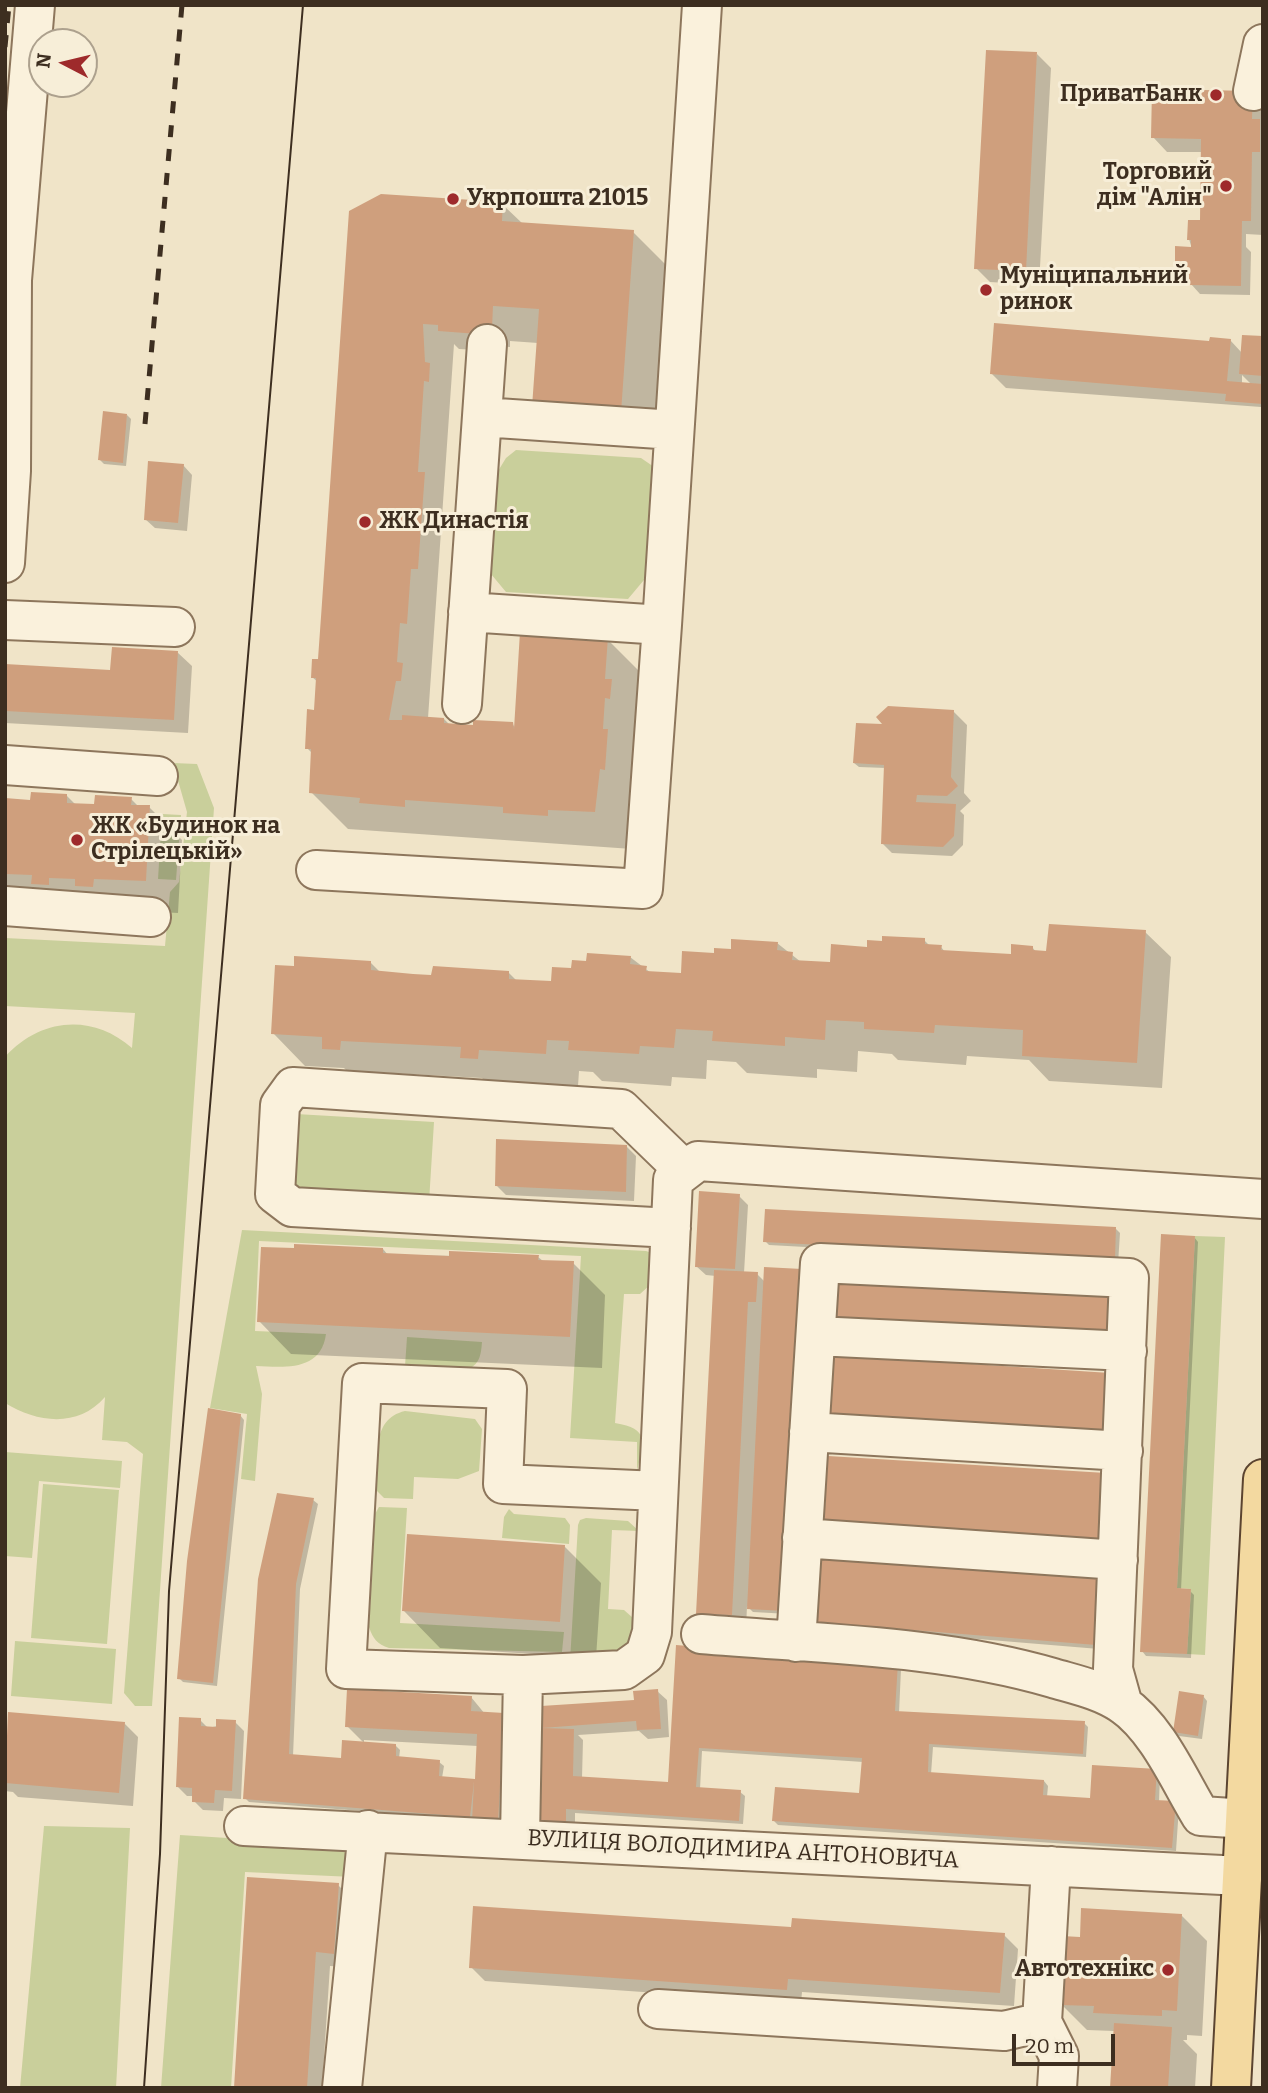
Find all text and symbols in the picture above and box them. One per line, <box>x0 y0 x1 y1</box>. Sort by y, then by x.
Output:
north arrow <box>28 28 98 98</box>
text: N <box>31 52 56 69</box>
place label: ПриватБанк <box>1060 81 1202 109</box>
marker: ПриватБанк <box>1208 87 1224 103</box>
place label: Торговий дім "Алін" <box>1097 159 1212 213</box>
marker: Торговий дім "Алін" <box>1218 178 1234 194</box>
place label: Укрпошта 21015 <box>467 185 648 213</box>
marker: Укрпошта 21015 <box>445 191 461 207</box>
place label: Муніципальний ринок <box>1000 263 1188 317</box>
marker: Муніципальний ринок <box>978 282 994 298</box>
place label: ЖК Династія <box>379 508 529 536</box>
marker: ЖК Династія <box>357 514 373 530</box>
place label: ЖК «Будинок на Стрілецькій» <box>91 813 280 867</box>
marker: ЖК «Будинок на Стрілецькій» <box>69 832 85 848</box>
street label: ВУЛИЦЯ ВОЛОДИМИРА АНТОНОВИЧА <box>526 1825 960 1875</box>
place label: Автотехнікс <box>1015 1956 1154 1984</box>
marker: Автотехнікс <box>1160 1962 1176 1978</box>
scale bar <box>1016 2020 1119 2064</box>
text: 20 m <box>1025 2033 1074 2059</box>

